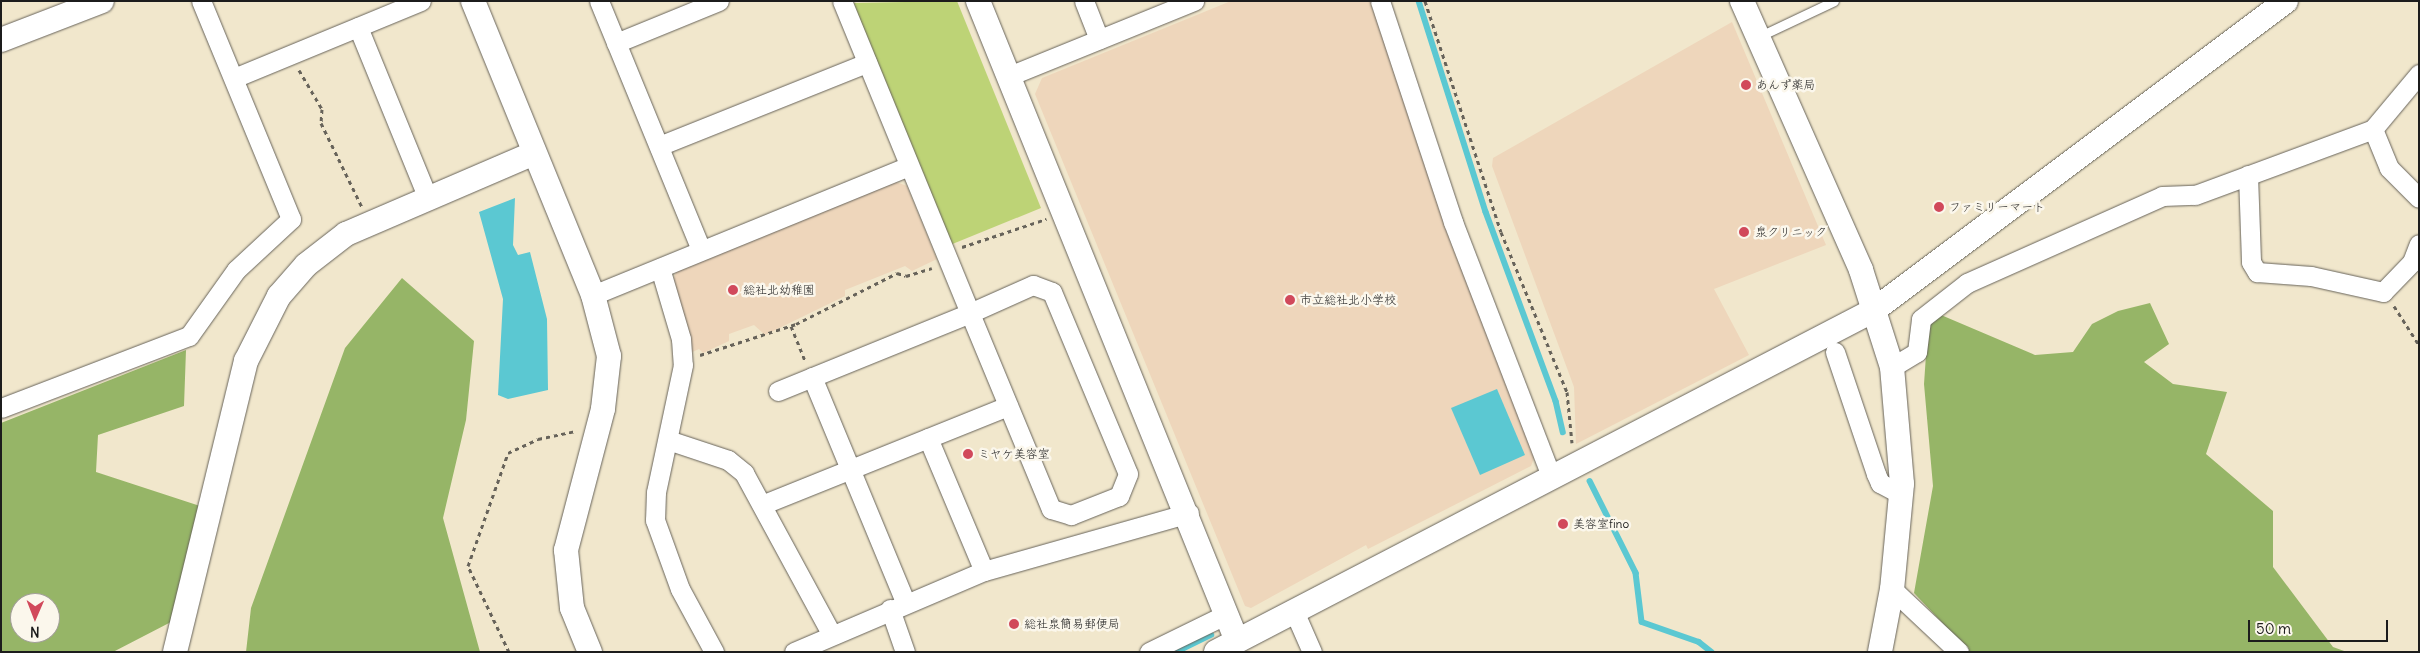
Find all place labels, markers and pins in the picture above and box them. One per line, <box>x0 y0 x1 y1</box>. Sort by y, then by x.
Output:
place label: あんず薬局 <box>1756 78 1816 92</box>
marker: あんず薬局 <box>1740 79 1752 91</box>
place label: ファミリーマート <box>1949 200 2045 214</box>
marker: ファミリーマート <box>1933 201 1945 213</box>
marker: 泉クリニック <box>1737 225 1751 239</box>
place label: 泉クリニック <box>1755 225 1827 239</box>
place label: 総社北幼稚園 <box>743 283 815 297</box>
marker: 総社北幼稚園 <box>727 284 739 296</box>
place label: 市立総社北小学校 <box>1300 293 1396 307</box>
marker: 市立総社北小学校 <box>1284 294 1296 306</box>
place label: ミヤケ美容室 <box>978 447 1050 461</box>
marker: ミヤケ美容室 <box>962 448 974 460</box>
place label: 美容室fino <box>1573 517 1629 531</box>
marker: 美容室fino <box>1557 518 1569 530</box>
place label: 総社泉簡易郵便局 <box>1024 617 1120 631</box>
marker: 総社泉簡易郵便局 <box>1008 618 1020 630</box>

